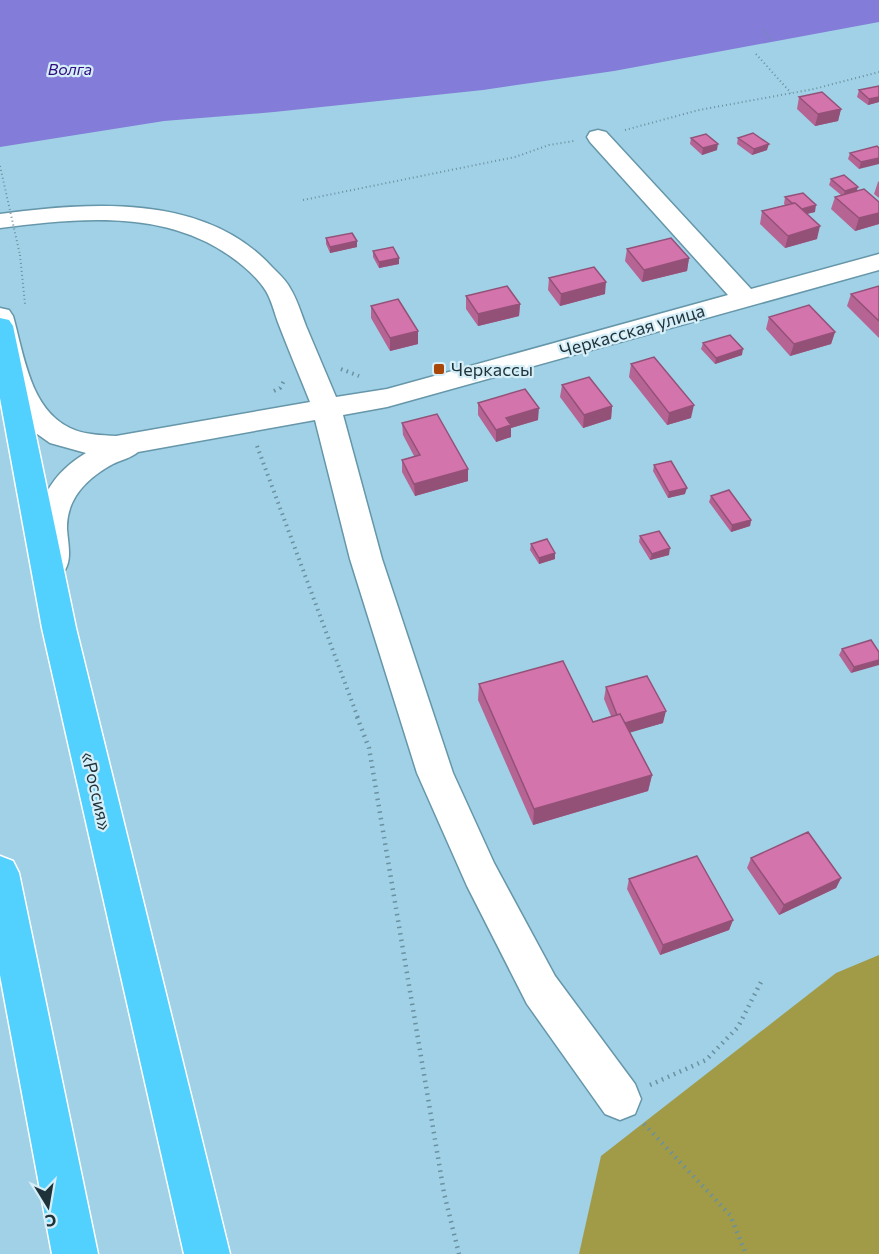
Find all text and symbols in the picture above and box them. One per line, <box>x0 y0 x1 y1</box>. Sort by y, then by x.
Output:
water label: Волга <box>48 59 92 78</box>
street label: Черкасская улица <box>557 299 707 361</box>
place label: Черкассы <box>451 358 533 380</box>
marker: Черкассы <box>432 362 446 376</box>
street label: «Россия» <box>77 750 117 832</box>
north arrow <box>18 1176 78 1236</box>
text: С <box>44 1211 58 1232</box>

